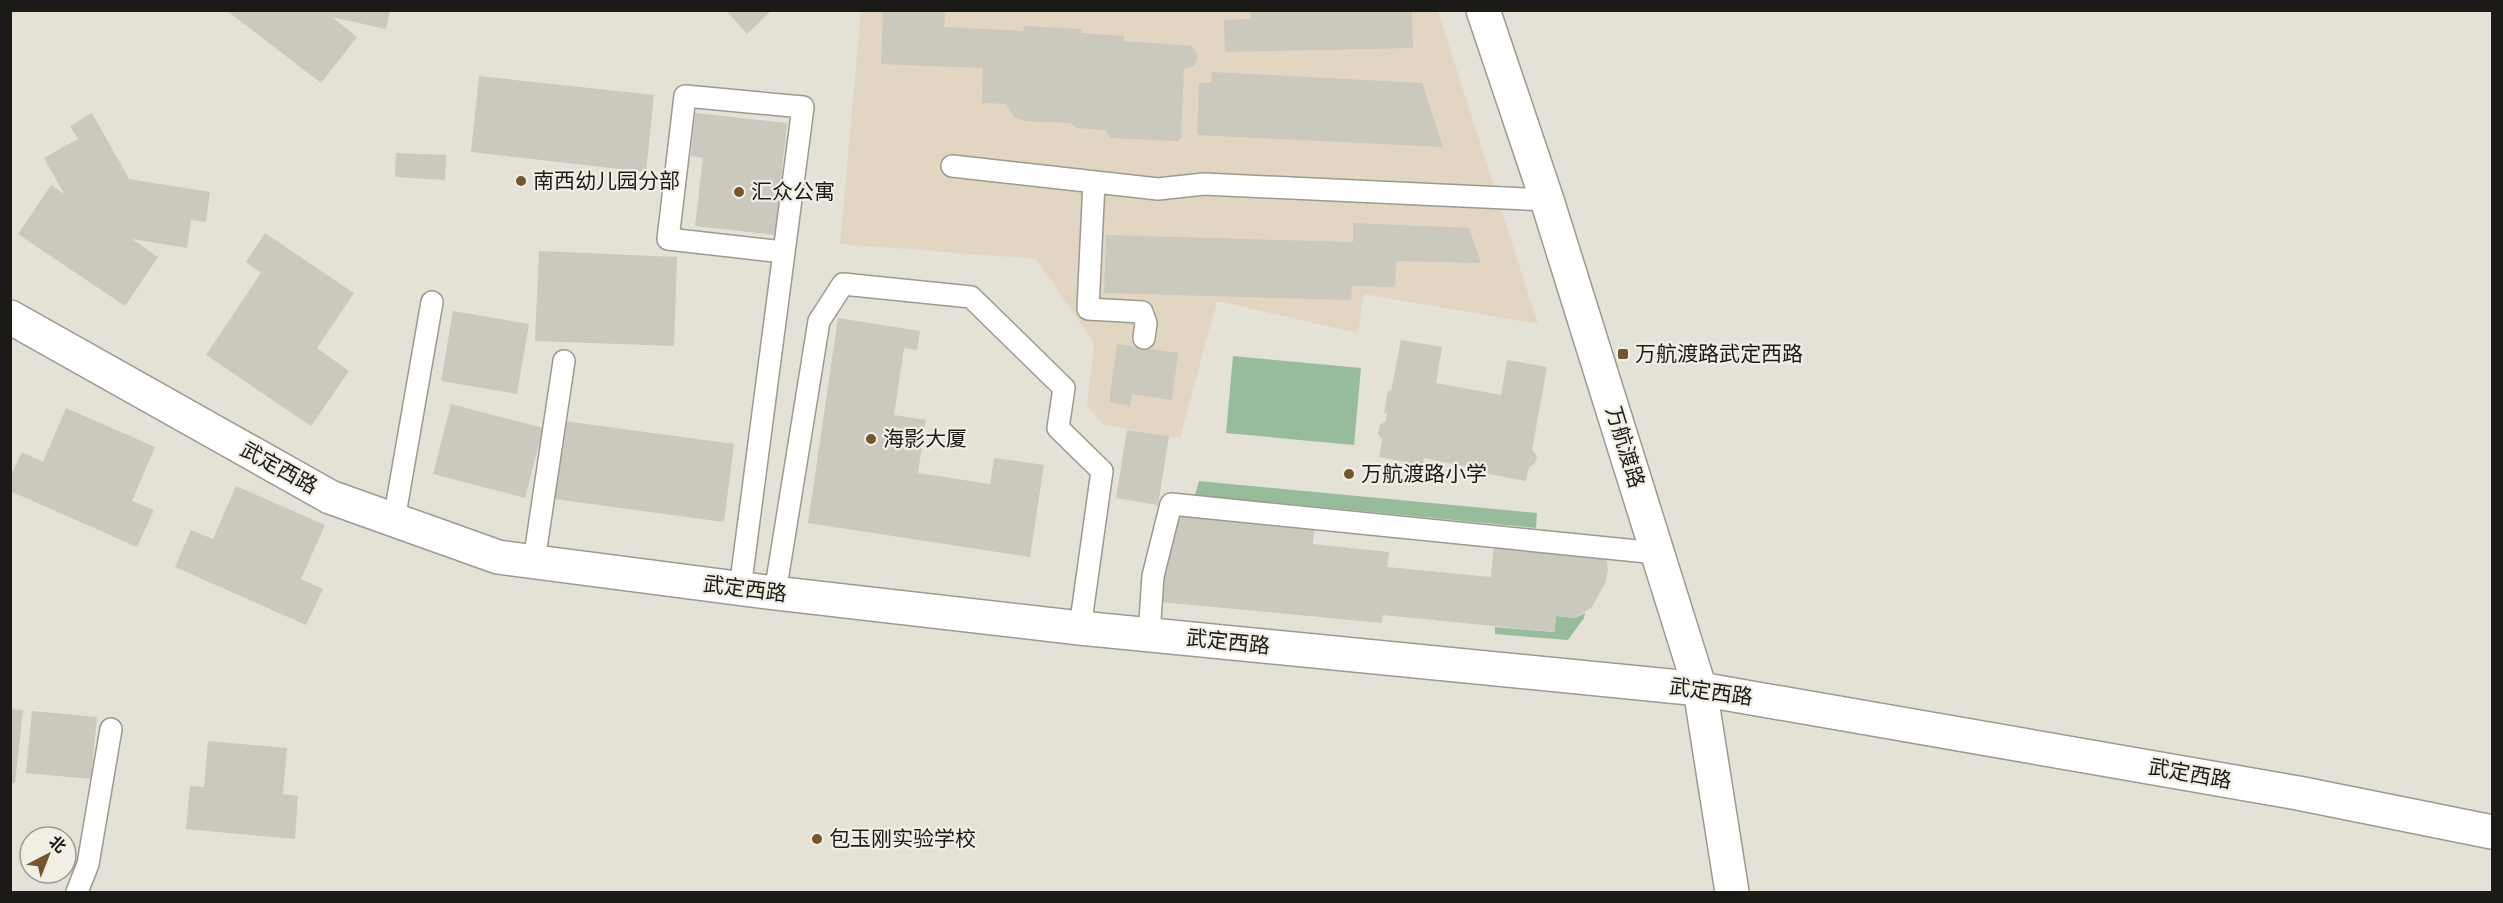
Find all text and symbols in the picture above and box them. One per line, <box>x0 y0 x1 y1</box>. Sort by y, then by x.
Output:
place label: 南西幼儿园分部 <box>533 168 680 194</box>
marker: 南西幼儿园分部 <box>514 174 528 188</box>
place label: 汇众公寓 <box>751 179 835 205</box>
marker: 汇众公寓 <box>732 185 746 199</box>
place label: 万航渡路武定西路 <box>1635 341 1803 367</box>
marker: 万航渡路武定西路 <box>1616 347 1630 361</box>
street label: 万航渡路 <box>1600 403 1650 491</box>
place label: 海影大厦 <box>883 426 967 452</box>
marker: 海影大厦 <box>864 432 878 446</box>
street label: 武定西路 <box>236 436 322 500</box>
place label: 万航渡路小学 <box>1361 461 1487 487</box>
marker: 万航渡路小学 <box>1342 467 1356 481</box>
street label: 武定西路 <box>702 571 788 607</box>
street label: 武定西路 <box>1185 625 1271 659</box>
street label: 武定西路 <box>1668 673 1754 711</box>
street label: 武定西路 <box>2146 754 2234 794</box>
north arrow <box>18 825 78 885</box>
place label: 包玉刚实验学校 <box>829 826 976 852</box>
text: 北 <box>45 832 70 857</box>
marker: 包玉刚实验学校 <box>810 832 824 846</box>

